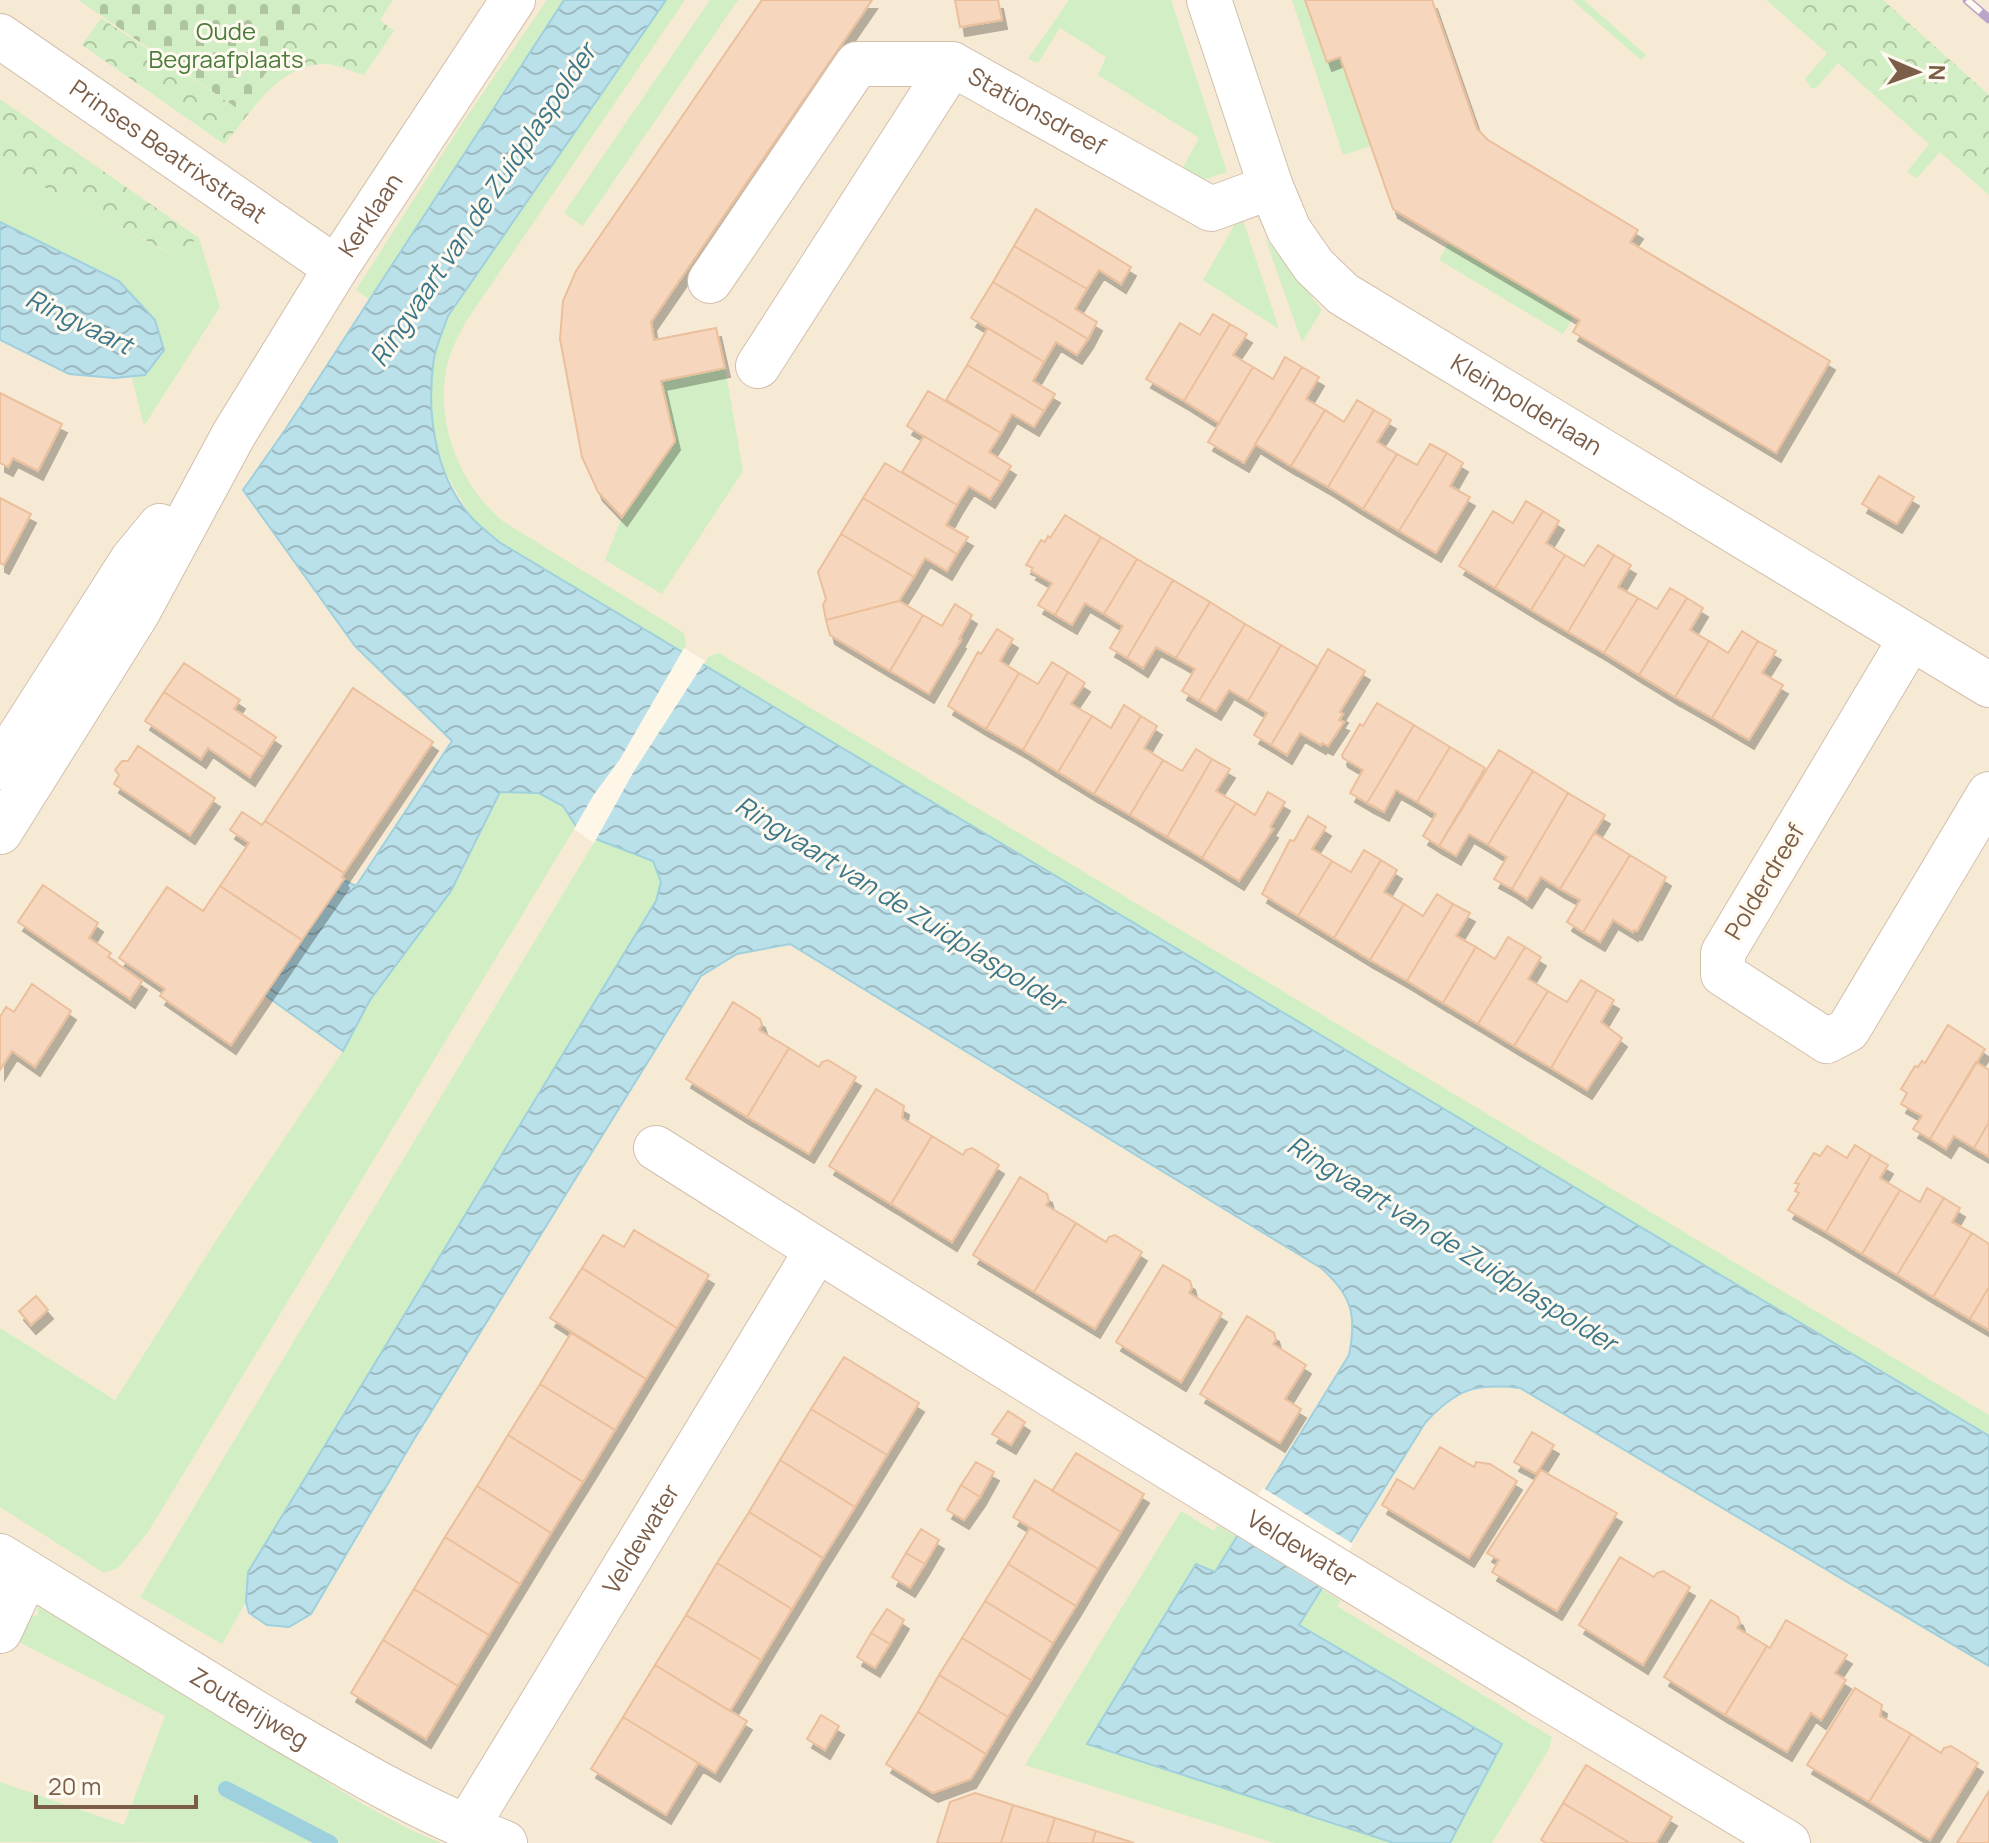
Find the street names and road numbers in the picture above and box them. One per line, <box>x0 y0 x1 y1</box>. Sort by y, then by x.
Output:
street label: Stationsdreef <box>962 58 1113 162</box>
street label: Prinses Beatrixstraat <box>64 71 274 230</box>
street label: Kerklaan <box>330 166 409 263</box>
street label: Kleinpolderlaan <box>1445 345 1609 462</box>
street label: Polderdreef <box>1716 817 1812 945</box>
street label: Veldewater <box>594 1477 686 1600</box>
street label: Veldewater <box>1241 1501 1364 1594</box>
street label: Zouterijweg <box>184 1659 315 1755</box>

